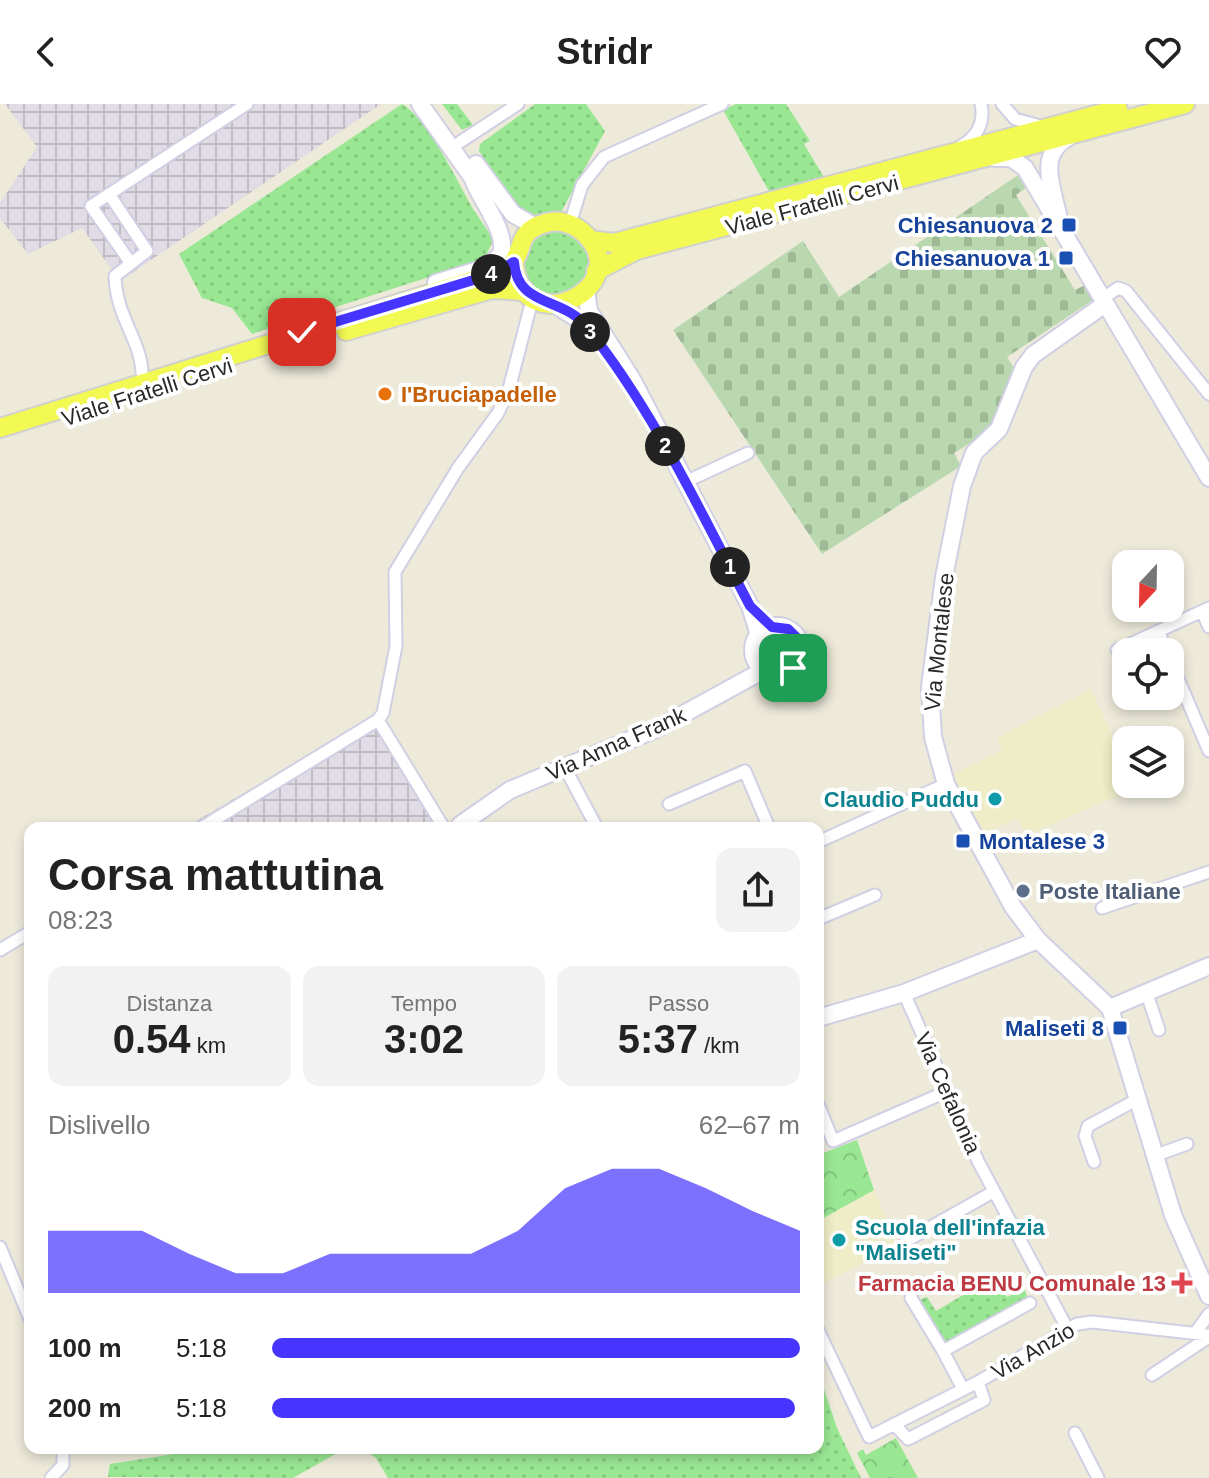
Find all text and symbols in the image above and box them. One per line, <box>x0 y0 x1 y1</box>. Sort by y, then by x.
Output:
icon: back <box>24 30 68 74</box>
icon: heart <box>1141 30 1185 74</box>
text: Stridr <box>556 31 653 72</box>
street label: Viale Fratelli Cervi <box>723 170 901 240</box>
place label: Chiesanuova 2 <box>898 213 1053 238</box>
marker: Chiesanuova 2 <box>1060 216 1078 234</box>
place label: Chiesanuova 1 <box>895 246 1050 271</box>
marker: Chiesanuova 1 <box>1057 249 1075 267</box>
pin: 4 <box>471 254 511 294</box>
text: 4 <box>485 261 497 286</box>
pin <box>268 298 336 366</box>
icon: check <box>280 310 324 354</box>
pin: 3 <box>570 312 610 352</box>
text: 3 <box>584 319 596 344</box>
street label: Viale Fratelli Cervi <box>58 353 236 431</box>
place label: I'Bruciapadelle <box>401 382 557 407</box>
marker: I'Bruciapadelle <box>376 385 394 403</box>
pin: 2 <box>645 426 685 466</box>
text: 2 <box>659 433 671 458</box>
pin: 1 <box>710 547 750 587</box>
north arrow <box>1112 550 1184 622</box>
map controls <box>1112 550 1184 798</box>
text: 1 <box>724 554 736 579</box>
street label: Via Montalese <box>919 572 959 712</box>
pin <box>759 634 827 702</box>
button: locate <box>1112 638 1184 710</box>
icon: arrive <box>771 646 815 690</box>
street label: Via Anna Frank <box>542 702 691 786</box>
button: layers <box>1112 726 1184 798</box>
place label: Claudio Puddu <box>824 787 979 812</box>
marker: Claudio Puddu <box>986 790 1004 808</box>
place label: Montalese 3 <box>979 829 1105 854</box>
marker: Montalese 3 <box>954 832 972 850</box>
button: share <box>716 848 800 932</box>
text: Corsa mattutina <box>48 850 383 899</box>
place label: Poste Italiane <box>1039 879 1181 904</box>
marker: Poste Italiane <box>1014 882 1032 900</box>
text: 08:23 <box>48 905 113 935</box>
text: Distanza <box>127 991 212 1016</box>
text: Tempo <box>391 991 457 1016</box>
text: Passo <box>648 991 709 1016</box>
place label: Maliseti 8 <box>1005 1016 1104 1041</box>
text: 0.54 <box>113 1017 191 1061</box>
text: 3:02 <box>384 1017 464 1061</box>
text: 5:37 <box>618 1017 698 1061</box>
marker: Maliseti 8 <box>1111 1019 1129 1037</box>
street label: Via Cefalonia <box>910 1028 986 1158</box>
text: km <box>191 1033 226 1058</box>
text: /km <box>698 1033 739 1058</box>
text: Dislivello <box>48 1110 151 1140</box>
text: 62–67 m <box>699 1110 800 1140</box>
place label: Scuola dell'infazia "Maliseti" <box>855 1215 1046 1265</box>
marker: Scuola dell'infazia "Maliseti" <box>830 1231 848 1249</box>
place label: Farmacia BENU Comunale 13 <box>858 1271 1166 1296</box>
marker: Farmacia BENU Comunale 13 <box>1173 1274 1191 1292</box>
street label: Via Anzio <box>987 1317 1079 1385</box>
text: 100 m <box>48 1333 122 1363</box>
text: 5:18 <box>176 1333 227 1363</box>
text: 200 m <box>48 1393 122 1423</box>
text: 5:18 <box>176 1393 227 1423</box>

